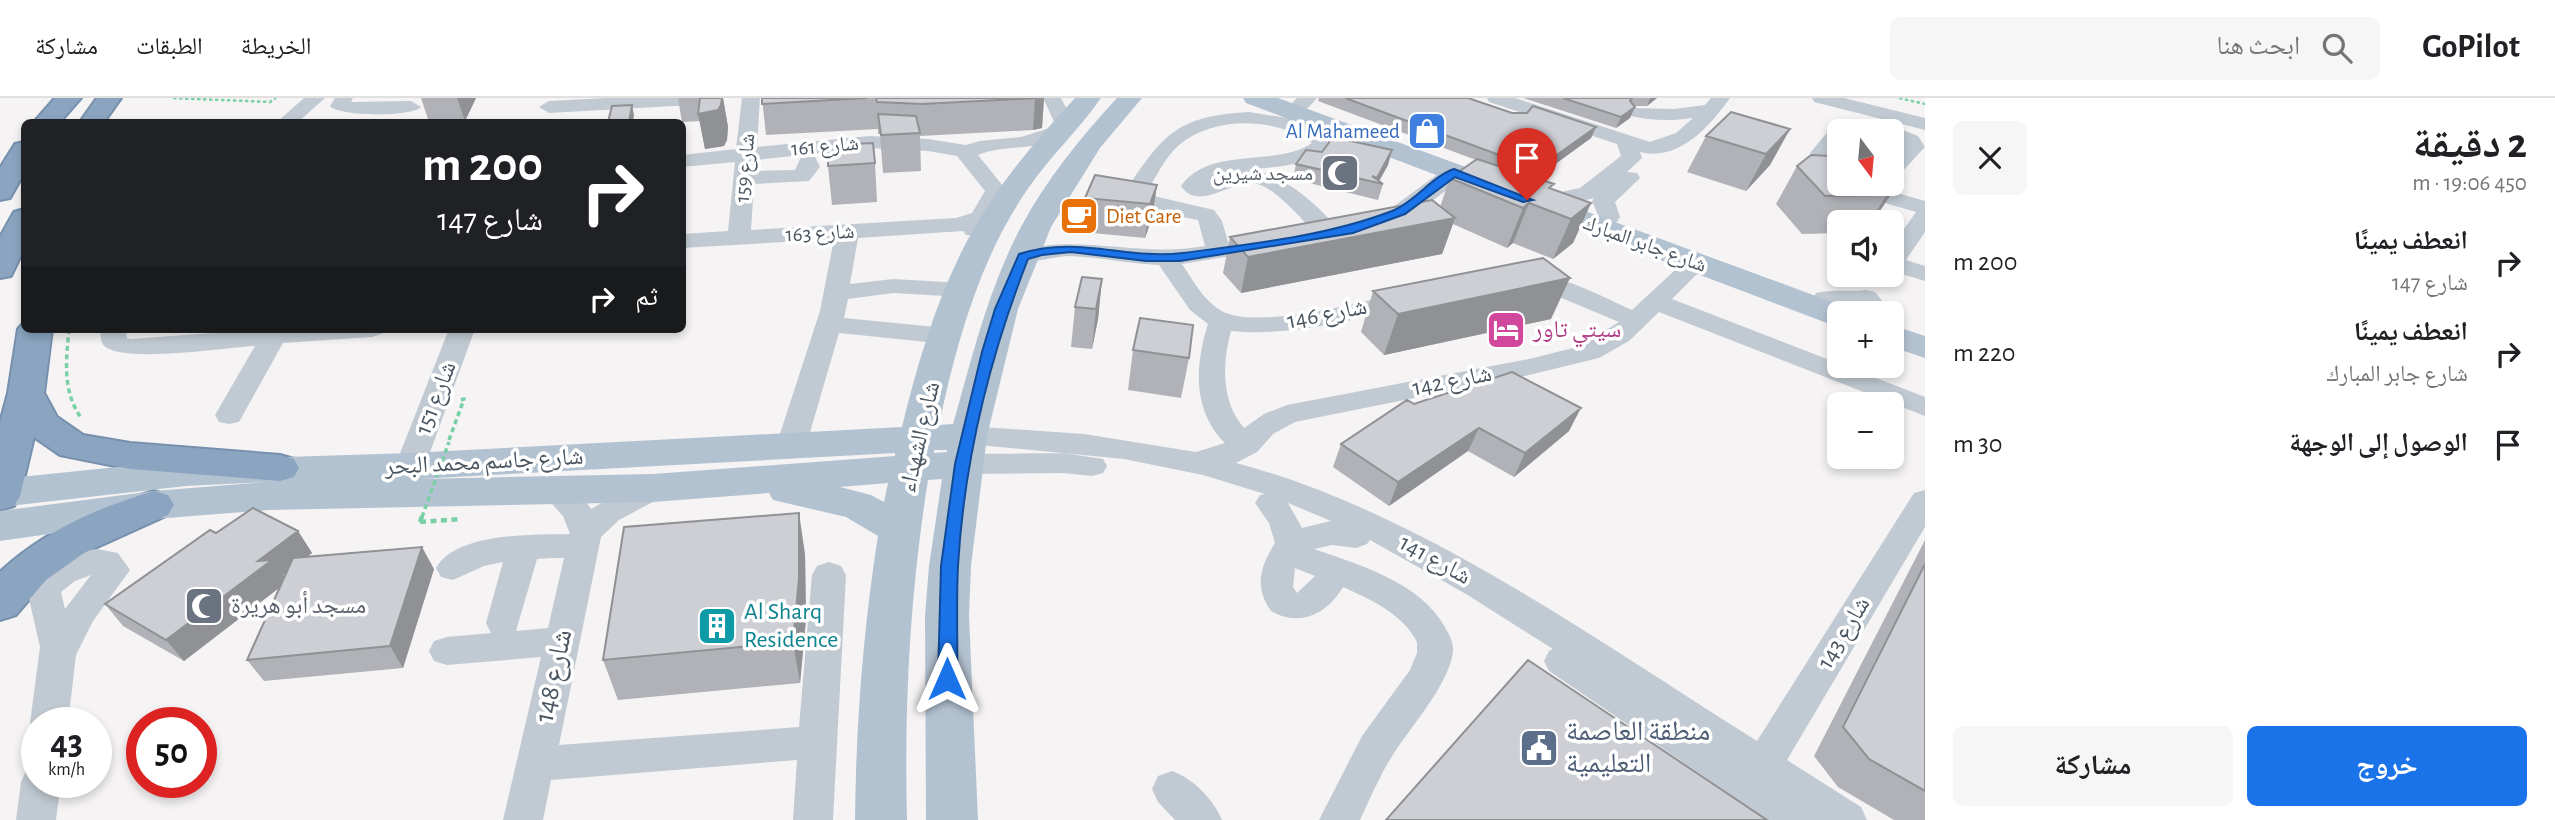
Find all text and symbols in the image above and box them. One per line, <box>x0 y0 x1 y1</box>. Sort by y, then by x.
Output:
search box <box>1890 17 2380 80</box>
icon: search <box>2318 29 2356 67</box>
text: GoPilot <box>2422 31 2520 64</box>
text: ابحث هنا <box>2217 33 2300 59</box>
text: مشاركة <box>35 35 98 59</box>
text: الطبقات <box>136 35 203 59</box>
text: الخريطة <box>241 35 311 59</box>
shop icon: Al Mahameed <box>1406 110 1448 152</box>
north arrow <box>1827 119 1904 196</box>
map controls <box>1827 119 1904 469</box>
place label: Al Mahameed <box>1286 121 1400 142</box>
button: close <box>1953 121 2027 195</box>
text: 2 دقيقة <box>2413 123 2527 165</box>
pin <box>1497 128 1557 200</box>
street label: شارع 159 <box>732 133 760 204</box>
street label: شارع 161 <box>790 133 860 161</box>
icon: arrive <box>1508 139 1546 177</box>
text: 200 m <box>422 141 543 190</box>
icon: right <box>567 147 658 238</box>
mosque icon: مسجد شيرين <box>1319 152 1361 194</box>
place label: مسجد شيرين <box>1213 163 1313 186</box>
text: 450 m · 19:06 <box>2412 172 2527 195</box>
cafe icon: Diet Care <box>1058 195 1100 237</box>
text: شارع 147 <box>437 204 543 236</box>
place label: Diet Care <box>1106 206 1181 227</box>
button: sound <box>1827 210 1904 287</box>
street label: شارع جابر المبارك <box>1580 212 1709 278</box>
street label: شارع 163 <box>785 221 855 247</box>
text: انعطف يمينًا <box>2354 228 2468 254</box>
icon: right <box>2489 244 2527 282</box>
text: 200 m <box>1953 249 2017 275</box>
text: شارع 147 <box>2392 272 2468 295</box>
icon: right <box>583 280 621 318</box>
text: ثم <box>635 284 658 310</box>
street label: شارع 146 <box>1285 295 1369 335</box>
button: + <box>1827 301 1904 378</box>
hotel icon: سيتي تاور <box>1485 309 1527 351</box>
place label: سيتي تاور <box>1532 318 1621 348</box>
text: انعطف يمينًا <box>2354 319 2468 345</box>
icon: right <box>2489 335 2527 373</box>
text: 220 m <box>1953 340 2016 366</box>
street label: شارع 151 <box>411 358 463 439</box>
street label: شارع 142 <box>1410 362 1494 402</box>
text: شارع جابر المبارك <box>2327 363 2468 386</box>
street label: شارع الشهداء <box>896 379 946 495</box>
button: − <box>1827 392 1904 469</box>
icon: arrive <box>2489 426 2527 464</box>
text: الوصول إلى الوجهة <box>2289 430 2468 456</box>
text: 30 m <box>1953 431 2003 457</box>
street label: شارع جاسم محمد البحر <box>383 445 584 482</box>
street label: شارع 141 <box>1394 531 1475 591</box>
mosque icon: مسجد أبو هريرة <box>183 585 225 627</box>
place label: مسجد أبو هريرة <box>231 591 366 619</box>
street label: شارع 143 <box>1813 593 1876 674</box>
place label: Al Sharq Residence <box>744 600 838 652</box>
building icon: Al Sharq Residence <box>696 605 738 647</box>
street label: شارع 148 <box>531 627 579 725</box>
position arrow <box>910 642 984 716</box>
speed limit sign: 50 <box>126 707 217 798</box>
place label: منطقة العاصمة التعليمية <box>1566 718 1710 778</box>
text: 43 <box>50 726 83 761</box>
button: مشاركة <box>1953 726 2233 806</box>
button: خروج <box>2247 726 2527 806</box>
public building icon: منطقة العاصمة التعليمية <box>1518 727 1560 769</box>
text: km/h <box>48 761 85 779</box>

